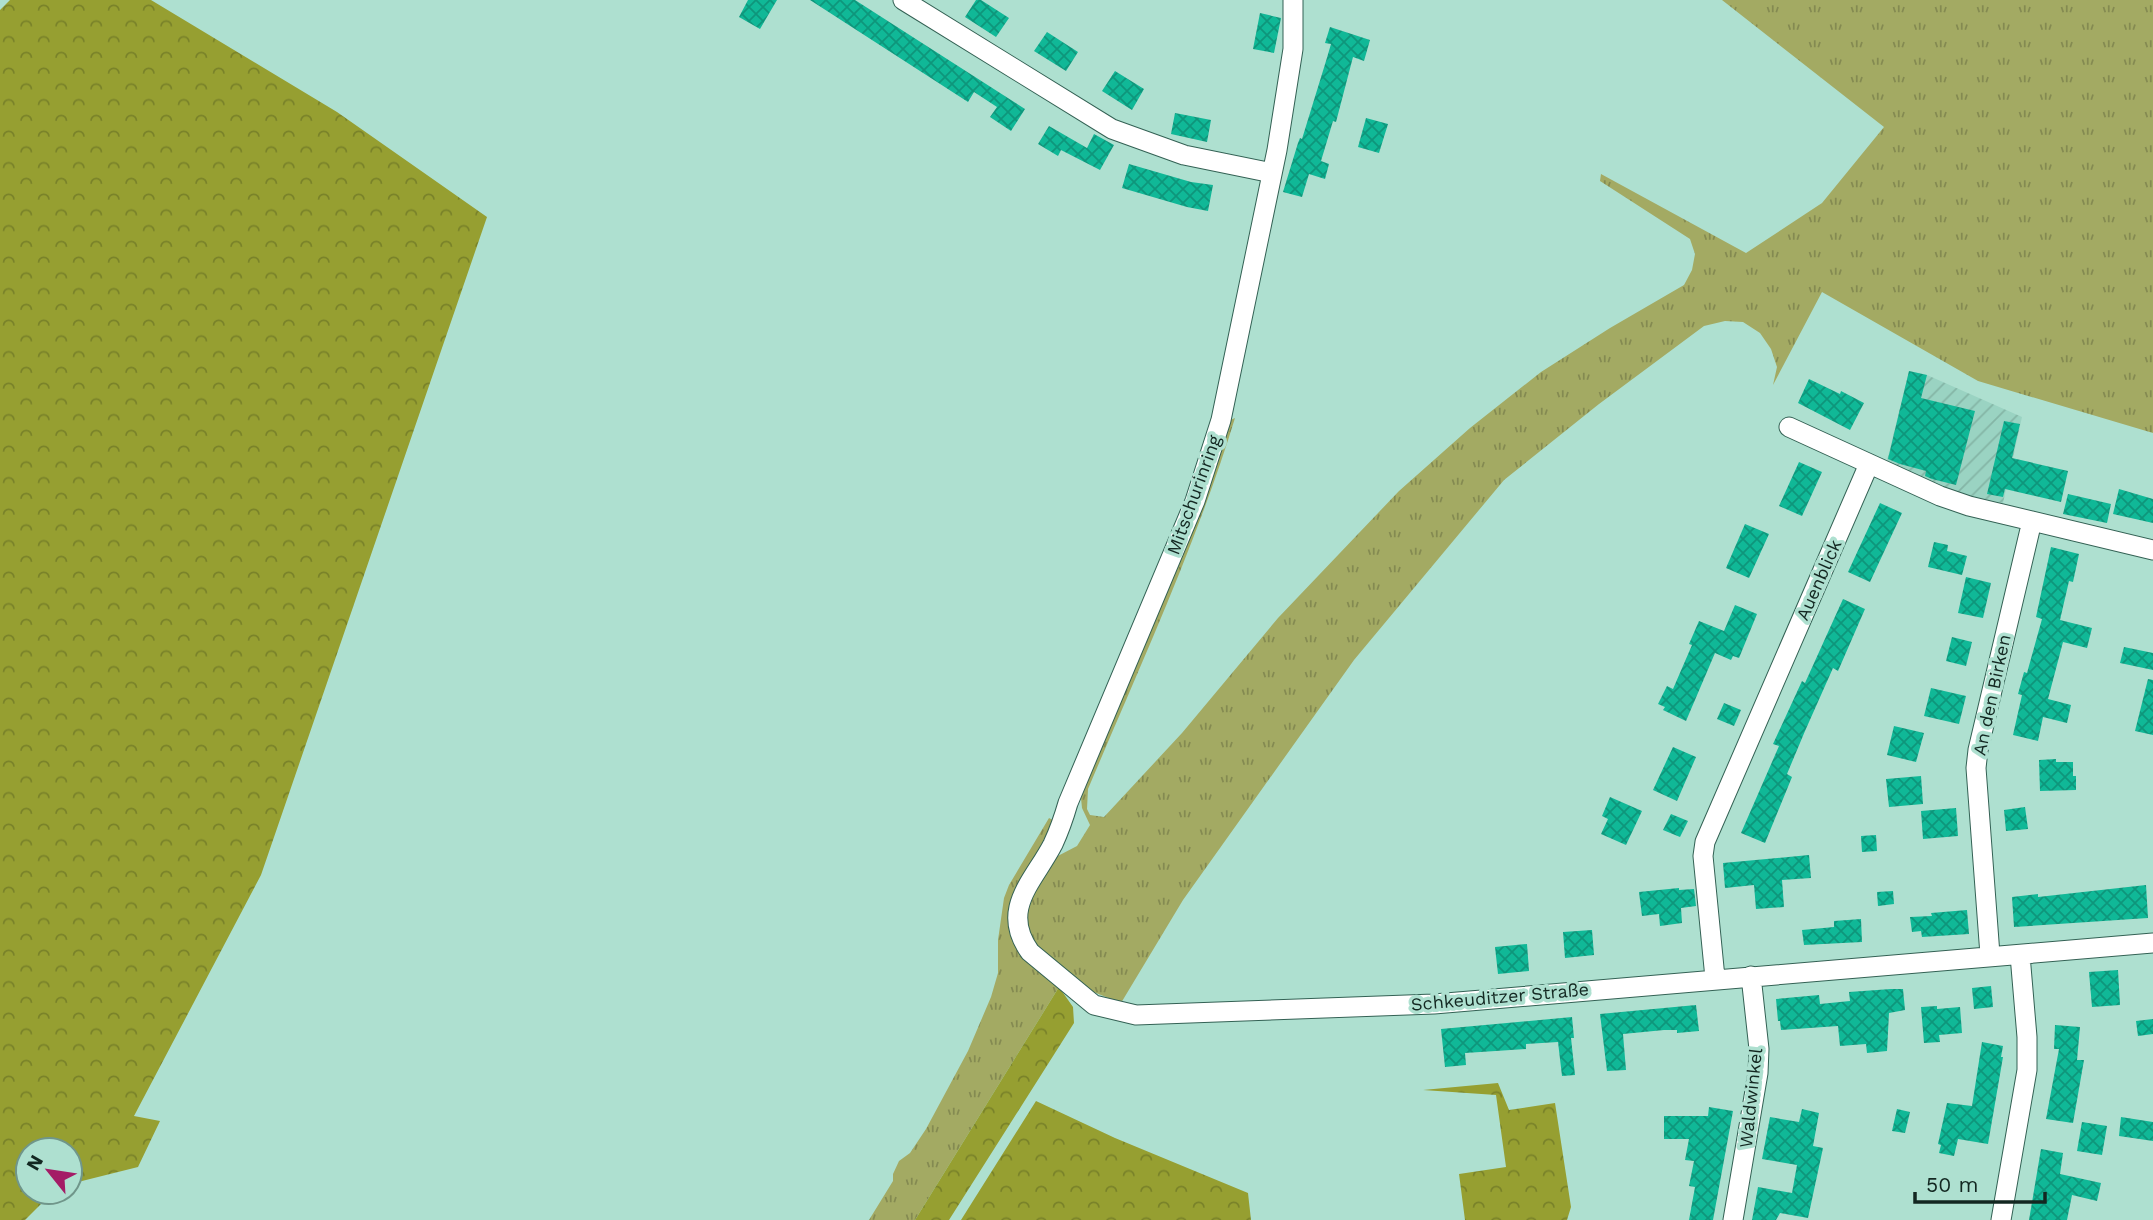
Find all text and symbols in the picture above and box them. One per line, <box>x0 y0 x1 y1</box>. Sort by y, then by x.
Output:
street label: Mitschurinring <box>1162 432 1225 557</box>
street label: Auenblick <box>1791 536 1846 623</box>
street label: An den Birken <box>1968 632 2015 757</box>
street label: Schkeuditzer Straße <box>1410 978 1590 1015</box>
street label: Waldwinkel <box>1735 1046 1766 1149</box>
north arrow <box>14 1136 84 1206</box>
text: N <box>21 1151 48 1175</box>
scale bar <box>1915 1160 2044 1204</box>
text: 50 m <box>1926 1172 1978 1197</box>

